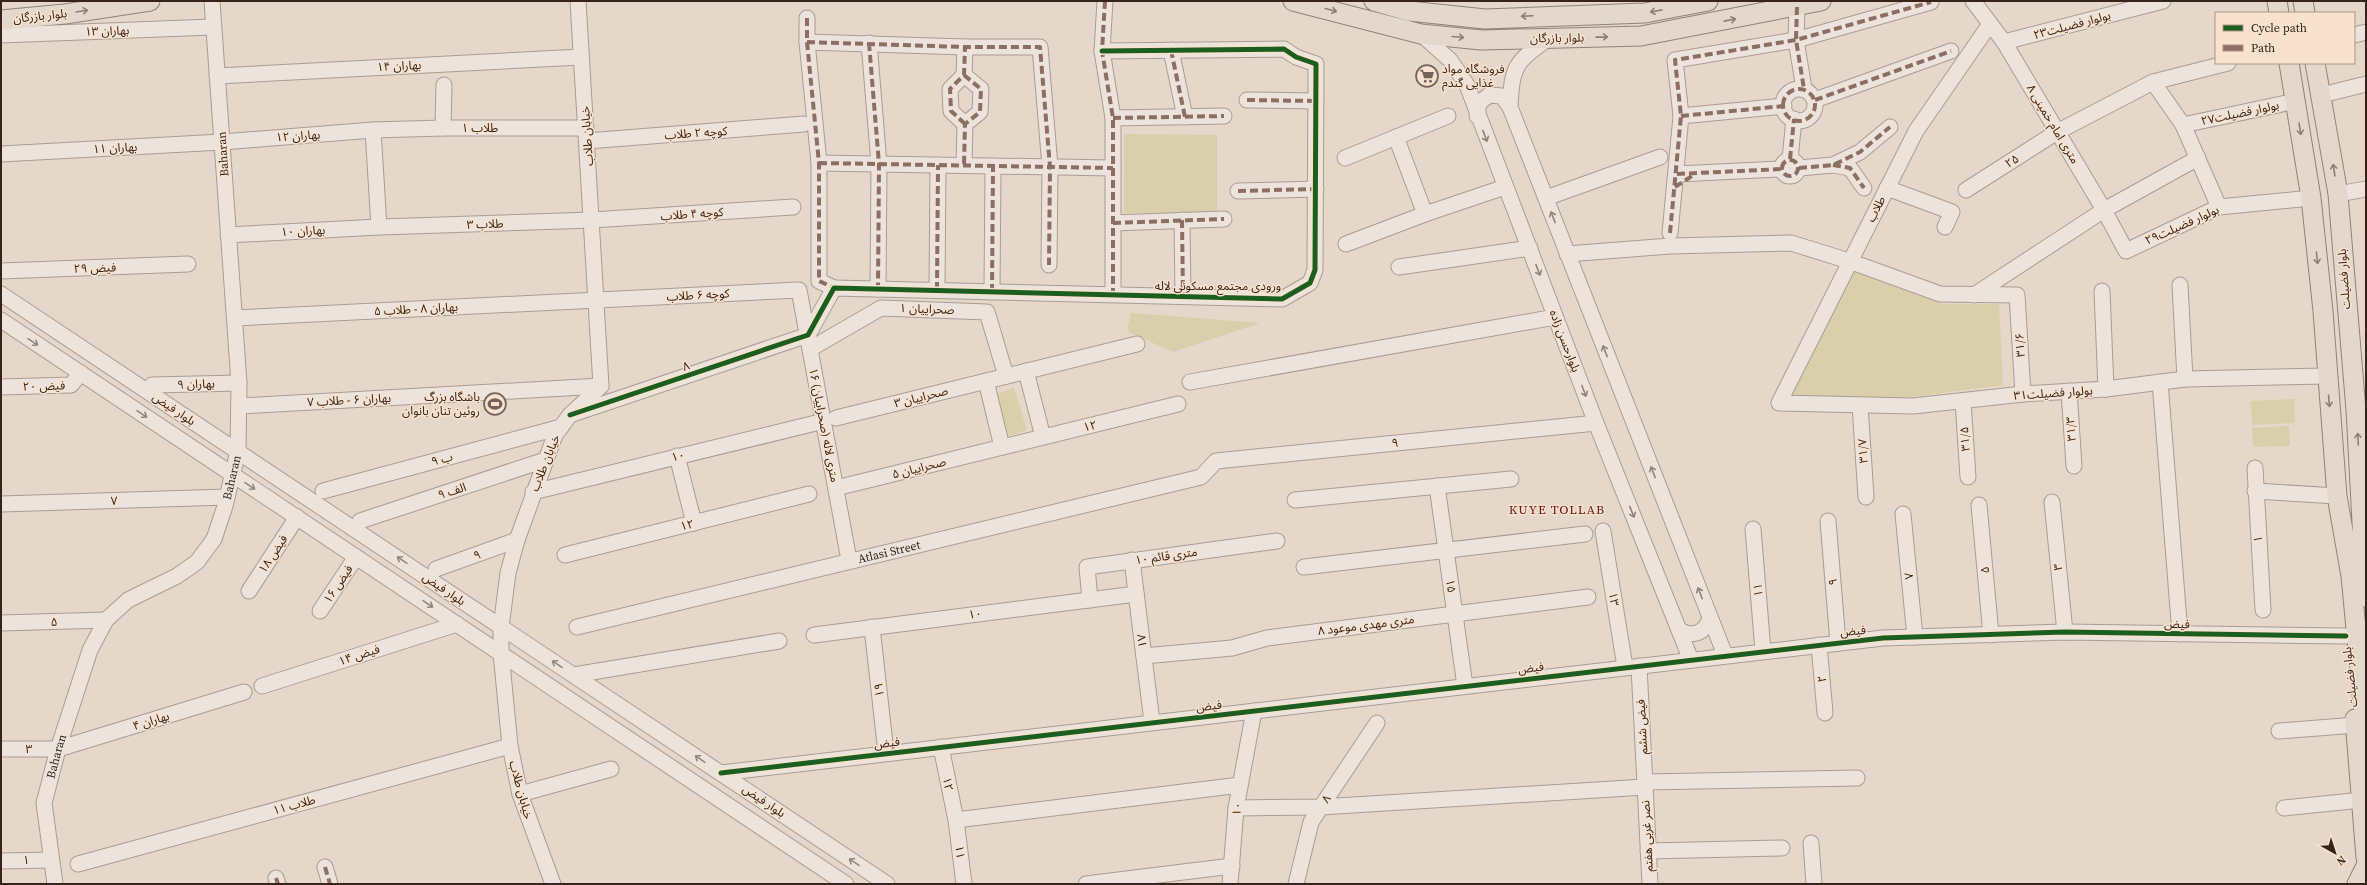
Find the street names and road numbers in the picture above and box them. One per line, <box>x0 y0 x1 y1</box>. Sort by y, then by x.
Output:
street label: بلوار بازرگان <box>12 5 68 27</box>
street label: بولوار فضیلت۲۳ <box>2032 7 2112 43</box>
street label: بهاران ۱۳ <box>84 22 130 40</box>
street label: بلوار بازرگان <box>1530 30 1584 46</box>
street label: بهاران ۱۴ <box>376 57 422 75</box>
street label: ۸ متری امام خمینی <box>2022 81 2083 167</box>
street label: بولوار فضیلت۲۷ <box>2199 97 2281 129</box>
street label: خیابان طلاب <box>577 106 597 166</box>
street label: طلاب ۱ <box>462 120 498 136</box>
street label: کوچه ۲ طلاب <box>664 123 729 143</box>
street label: بهاران ۱۲ <box>275 126 321 146</box>
street label: Baharan <box>213 131 233 177</box>
street label: بهاران ۱۱ <box>92 139 138 157</box>
street label: ۲۵ <box>2002 151 2022 171</box>
street label: طلاب <box>1863 193 1889 225</box>
street label: بولوار فضیلت۲۹ <box>2142 202 2222 248</box>
street label: کوچه ۴ طلاب <box>660 204 725 224</box>
street label: طلاب ۳ <box>466 215 504 233</box>
street label: بهاران ۱۰ <box>280 222 326 240</box>
street label: بلوار فضیلت <box>2334 248 2354 310</box>
street label: فیض ۲۹ <box>73 259 117 277</box>
street label: ورودی مجتمع مسکونی لاله <box>1155 278 1281 295</box>
street label: کوچه ۶ طلاب <box>666 285 731 305</box>
street label: بهاران ۸ - طلاب ۵ <box>374 299 458 319</box>
street label: صحراییان ۱ <box>899 300 955 318</box>
street label: بلوارحسن زاده <box>1546 307 1584 375</box>
street label: ۳۱/۶ <box>2011 332 2029 358</box>
street label: ۸ <box>680 357 692 375</box>
street label: ۱۶ متری لاله (صحراییان) <box>805 366 843 484</box>
street label: بهاران ۹ <box>177 375 215 393</box>
street label: فیض ۲۰ <box>22 377 66 395</box>
street label: بولوار فضیلت۳۱ <box>2013 382 2093 404</box>
street label: صحراییان ۳ <box>892 383 950 411</box>
street label: بلوار فیض <box>149 389 199 429</box>
street label: بهاران ۶ - طلاب ۷ <box>307 390 391 410</box>
street label: ۳۱/۳ <box>2062 416 2080 442</box>
street label: ۱۲ <box>1081 417 1099 435</box>
street label: ۳۱/۵ <box>1956 426 1974 452</box>
street label: خیابان طلاب <box>526 432 564 494</box>
street label: ۹ <box>1391 435 1399 451</box>
street label: ۳۱/۷ <box>1854 438 1872 464</box>
street label: ۱۰ <box>669 447 687 465</box>
street label: ۹ ب <box>430 448 455 470</box>
street label: Baharan <box>219 454 245 501</box>
street label: ۵ صحراییان <box>890 454 948 482</box>
street label: ۹ الف <box>436 479 468 503</box>
street label: ۷ <box>110 493 118 509</box>
street label: ۱۲ <box>678 516 696 534</box>
street label: فیض ۱۸ <box>255 532 291 576</box>
street label: ۱ <box>2250 535 2266 543</box>
street label: Atlasi Street <box>856 537 922 567</box>
street label: ۱۰ متری قائم <box>1134 544 1198 569</box>
street label: ۹ <box>471 546 483 564</box>
street label: فیض ۱۶ <box>319 562 357 606</box>
street label: ۳ <box>2050 563 2066 571</box>
street label: ۵ <box>1977 566 1993 574</box>
street label: بلوار فیض <box>419 569 469 609</box>
street label: ۷ <box>1901 572 1917 580</box>
street label: ۱۵ <box>1442 578 1460 594</box>
street label: ۹ <box>1825 578 1841 586</box>
street label: ۱۱ <box>1750 583 1766 597</box>
street label: ۱۳ <box>1605 591 1623 607</box>
street label: ۱۰ <box>967 605 983 623</box>
street label: ۸ متری مهدی موعود <box>1317 611 1415 639</box>
street label: ۵ <box>50 614 58 630</box>
street label: فیض <box>2164 616 2190 632</box>
street label: فیض <box>1839 622 1867 640</box>
street label: ۱۷ <box>1133 633 1151 649</box>
street label: فیض ۱۴ <box>336 641 382 669</box>
street label: بلوار فضیلت <box>2339 646 2361 708</box>
street label: فیض <box>1517 658 1545 678</box>
street label: ۲ <box>1814 675 1830 683</box>
street label: ۱۹ <box>870 682 888 698</box>
street label: فیض <box>1195 696 1223 716</box>
street label: فیض ششم <box>1633 699 1652 755</box>
street label: ۴ بهاران <box>131 708 171 734</box>
street label: Baharan <box>43 732 70 780</box>
street label: فیض <box>873 733 901 753</box>
street label: ۳ <box>26 741 33 757</box>
street label: خیابان طلاب <box>506 759 536 821</box>
street label: ۱۲ <box>939 776 957 792</box>
street label: بلوار فیض <box>739 781 789 821</box>
street label: طلاب ۱۱ <box>271 792 317 818</box>
street label: ۸ <box>1317 792 1335 806</box>
street label: نصر غربی هفتم <box>1637 800 1658 872</box>
street label: ۱۰ <box>1228 801 1246 817</box>
street label: ۱۱ <box>951 844 969 860</box>
street label: ۱ <box>22 852 30 868</box>

